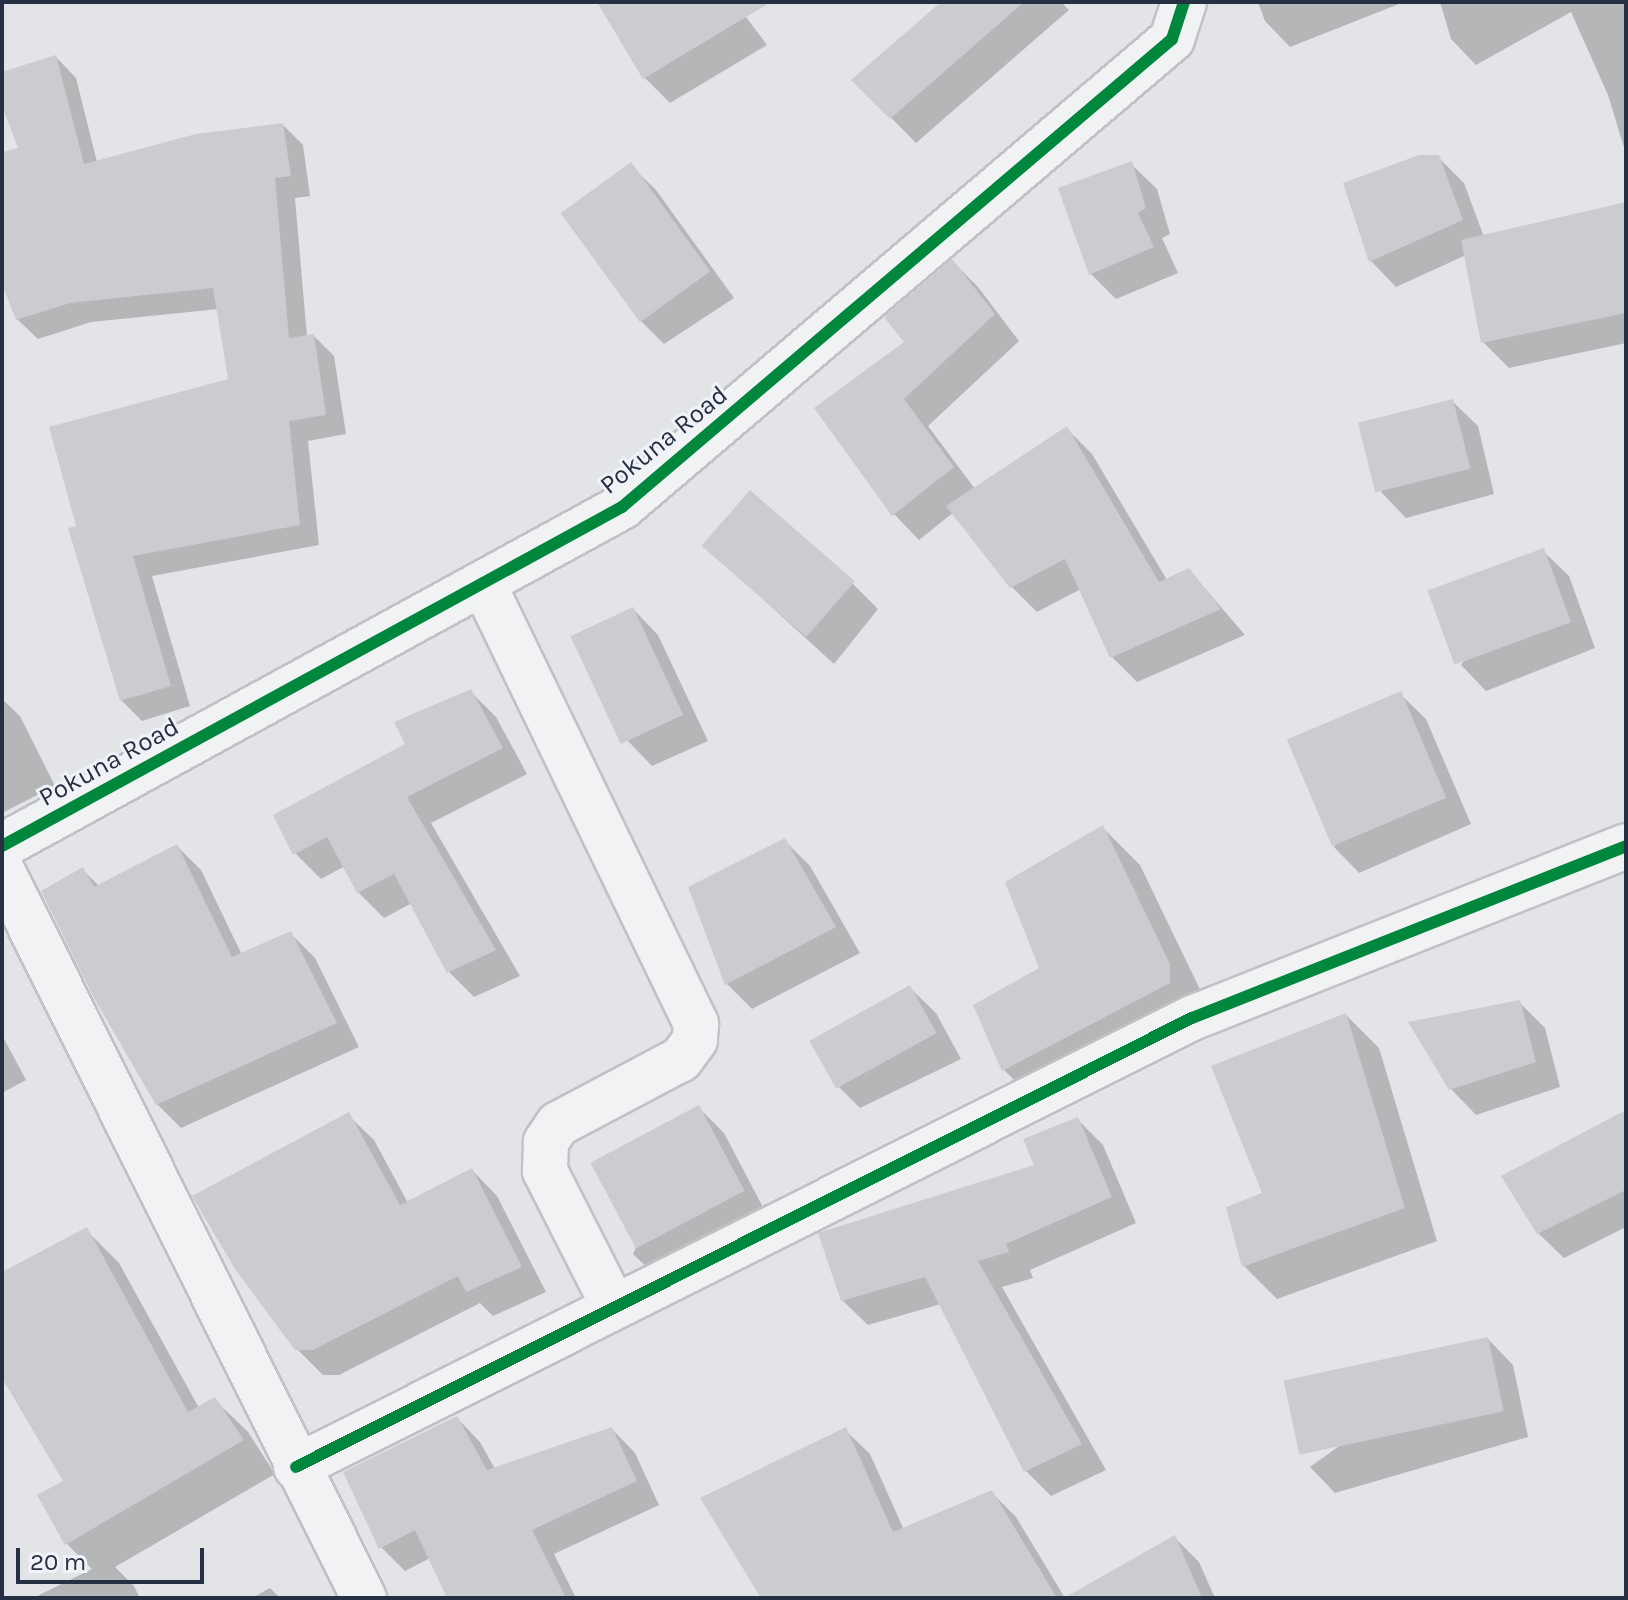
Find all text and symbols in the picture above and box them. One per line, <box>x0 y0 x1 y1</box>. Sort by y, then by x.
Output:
street label: Pokuna Road <box>594 379 734 501</box>
street label: Pokuna Road <box>34 711 184 813</box>
scale bar <box>20 1532 208 1582</box>
text: 20 m <box>30 1548 86 1576</box>

